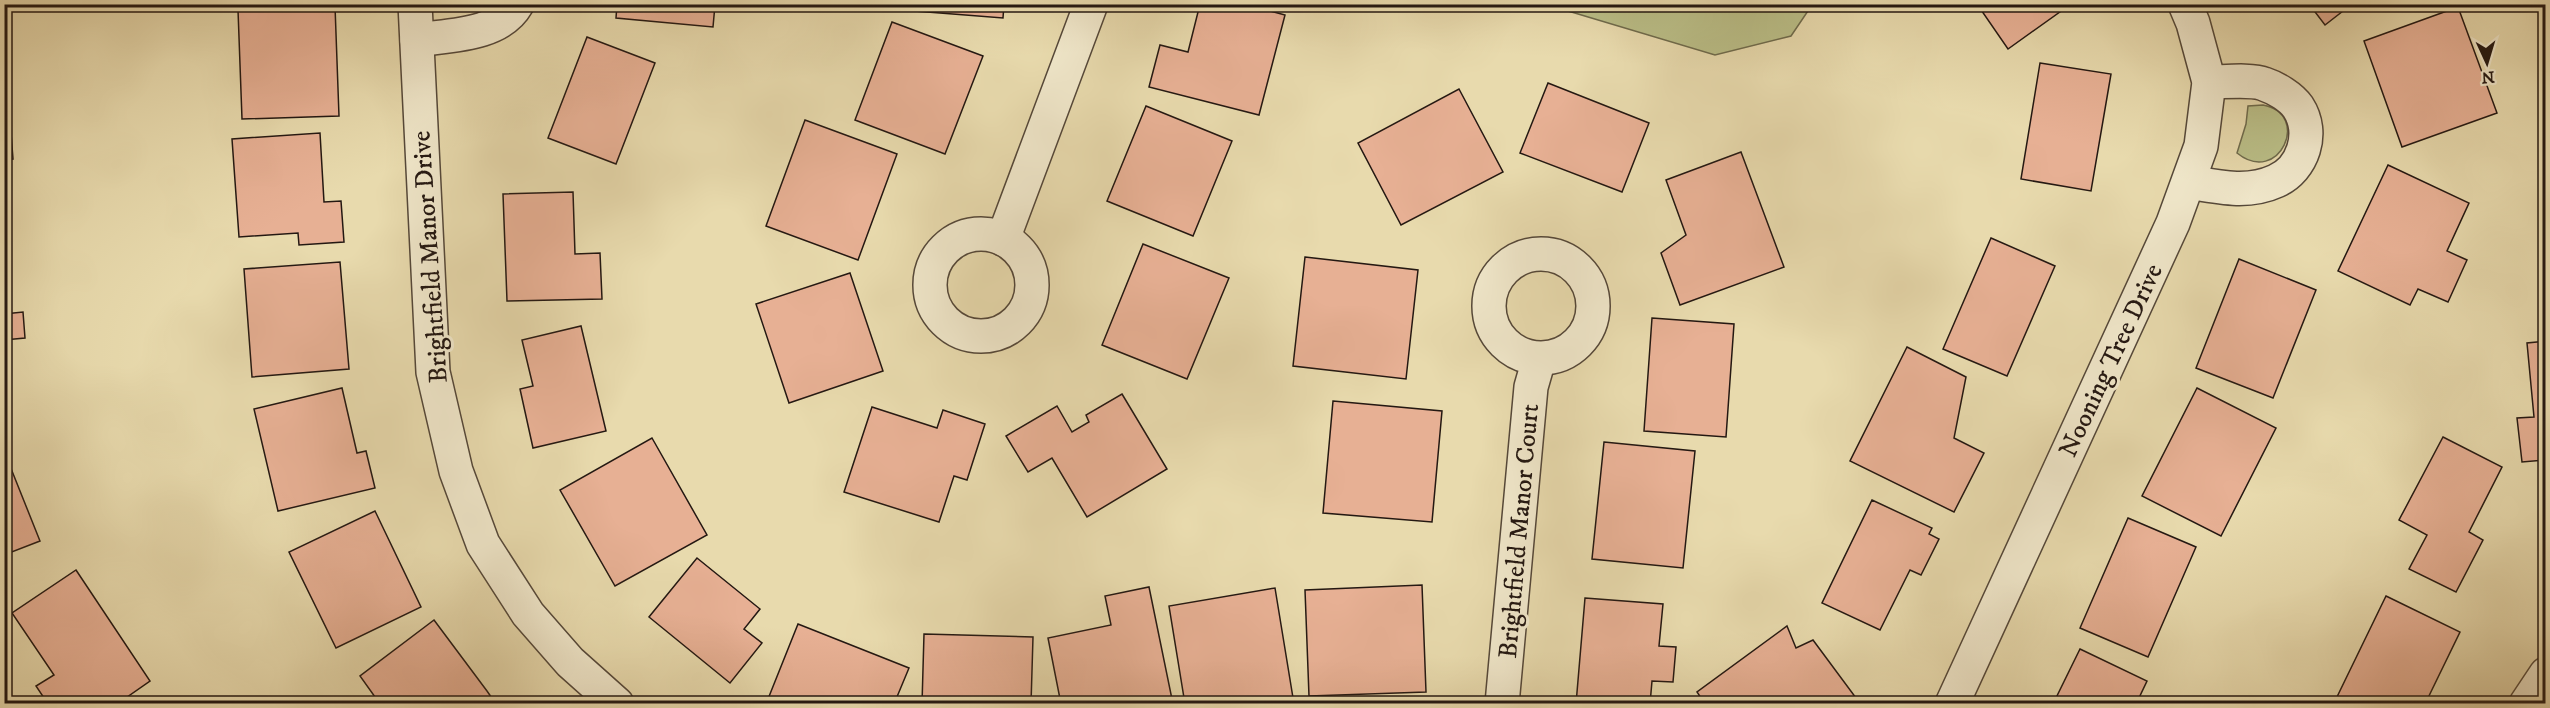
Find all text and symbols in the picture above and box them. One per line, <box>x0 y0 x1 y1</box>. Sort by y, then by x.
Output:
north arrow <box>2457 33 2517 93</box>
text: N <box>2481 67 2495 87</box>
street label: Brightfield Manor Drive <box>405 130 456 384</box>
street label: Nooning Tree Drive <box>2052 259 2171 463</box>
street label: Brightfield Manor Court <box>1492 402 1547 660</box>

